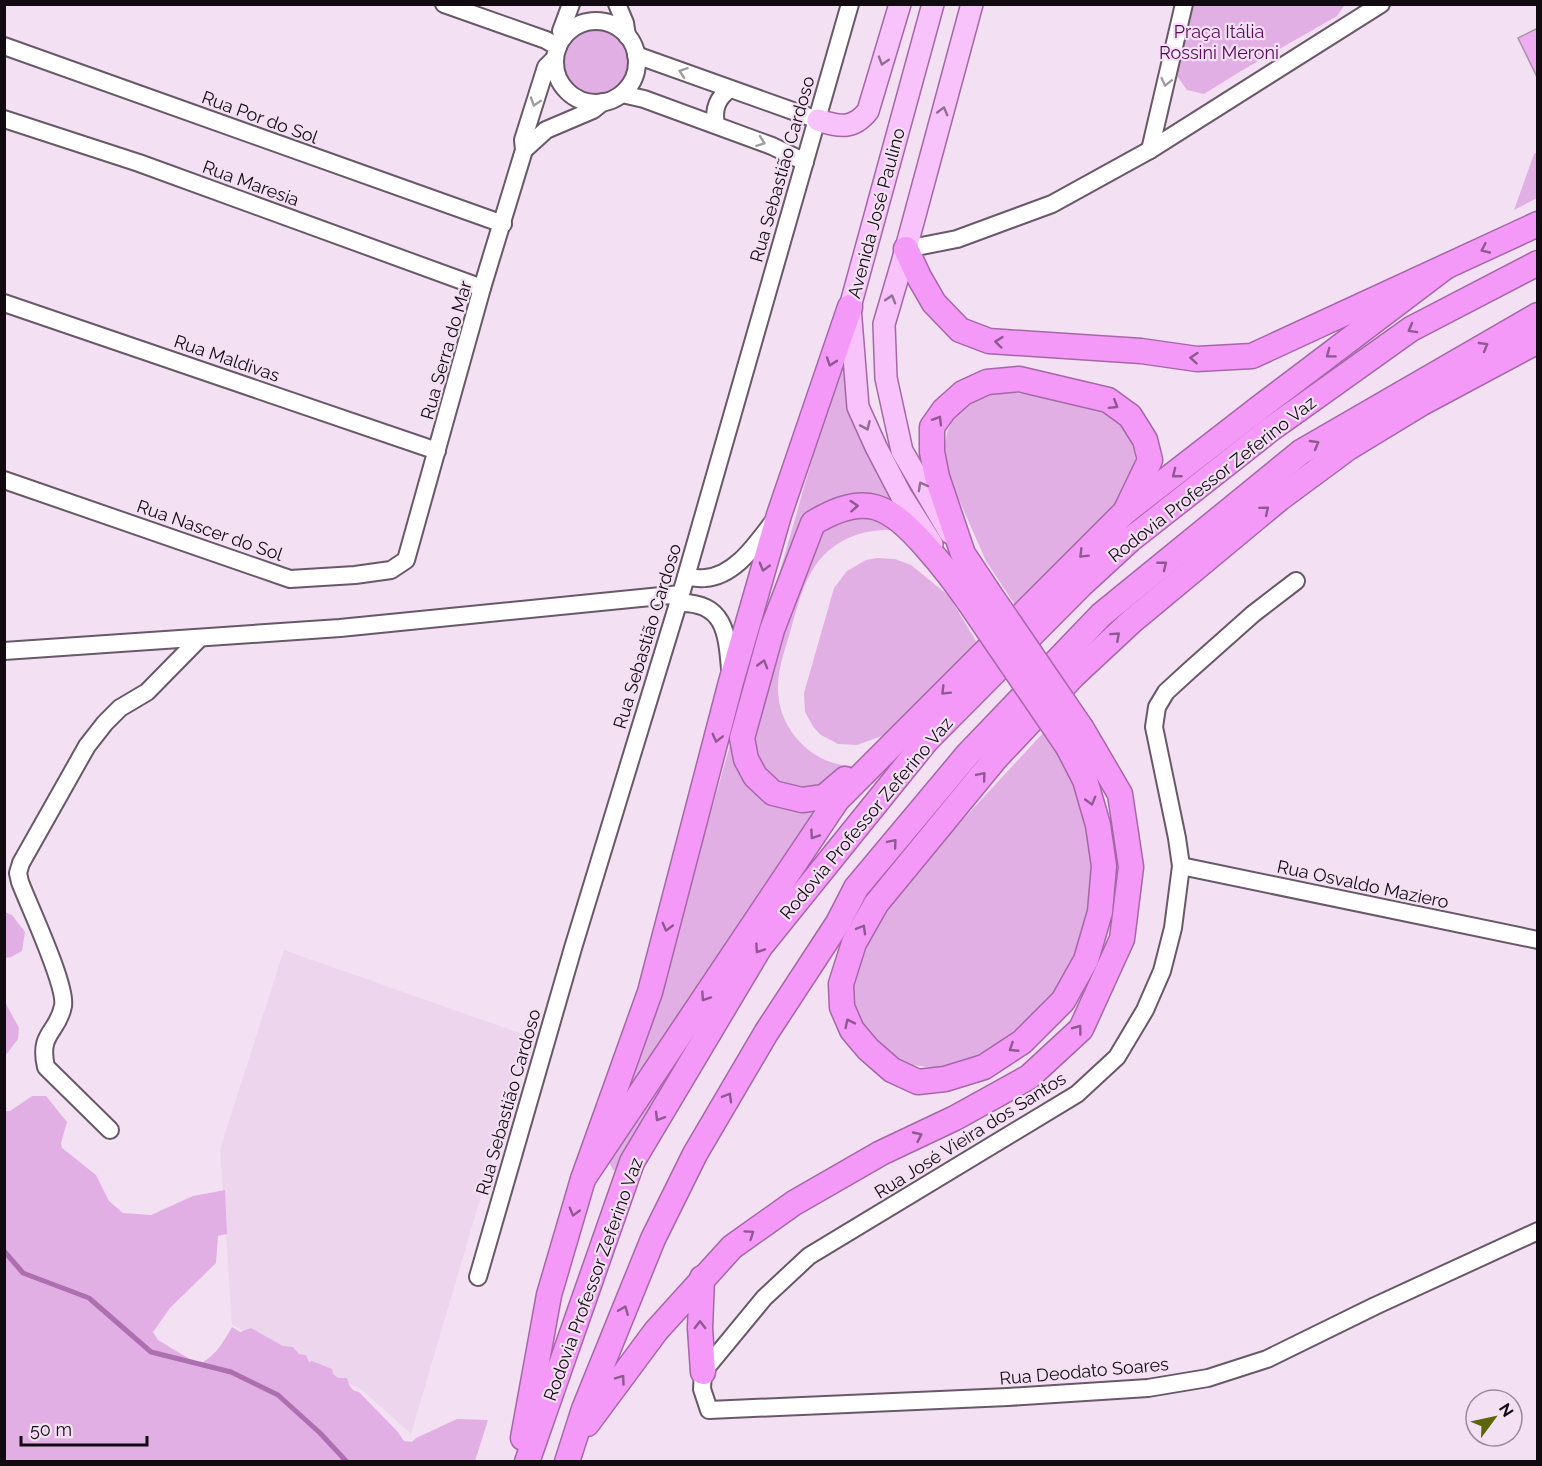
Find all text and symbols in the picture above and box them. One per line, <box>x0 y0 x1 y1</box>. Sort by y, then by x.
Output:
park label: Praça Itália Rossini Meroni <box>1159 21 1279 63</box>
one-way arrow <box>878 55 890 66</box>
one-way arrow <box>678 67 689 80</box>
street label: Rua Sebastião Cardoso <box>745 73 819 264</box>
one-way arrow <box>1161 77 1174 87</box>
street label: Rua Por do Sol <box>199 86 321 148</box>
one-way arrow <box>530 96 542 107</box>
one-way arrow <box>936 107 949 117</box>
street label: Avenida José Paulino <box>843 125 909 301</box>
one-way arrow <box>755 134 766 147</box>
street label: Rua Maresia <box>200 156 302 210</box>
one-way arrow <box>1480 242 1491 254</box>
street label: Rua Serra do Mar <box>416 277 476 422</box>
one-way arrow <box>884 294 896 305</box>
one-way arrow <box>1407 322 1418 334</box>
street label: Rua Maldivas <box>172 330 283 386</box>
one-way arrow <box>995 336 1004 348</box>
one-way arrow <box>1478 342 1488 353</box>
one-way arrow <box>1325 347 1336 358</box>
one-way arrow <box>1189 351 1198 364</box>
one-way arrow <box>826 356 839 367</box>
street label: Rodovia Professor Zeferino Vaz <box>1104 391 1320 566</box>
one-way arrow <box>1108 397 1118 409</box>
one-way arrow <box>930 416 942 426</box>
one-way arrow <box>859 420 871 431</box>
one-way arrow <box>1309 440 1319 451</box>
one-way arrow <box>1171 466 1182 477</box>
one-way arrow <box>918 482 929 492</box>
street label: Rua Nascer do Sol <box>134 495 286 565</box>
one-way arrow <box>850 500 859 513</box>
one-way arrow <box>1259 506 1270 517</box>
street label: Rua Sebastião Cardoso <box>609 541 685 731</box>
one-way arrow <box>1080 546 1091 557</box>
one-way arrow <box>759 561 771 572</box>
one-way arrow <box>1156 561 1167 572</box>
one-way arrow <box>1109 632 1120 643</box>
one-way arrow <box>756 659 768 670</box>
one-way arrow <box>942 684 953 695</box>
street label: Rodovia Professor Zeferino Vaz <box>775 713 957 923</box>
one-way arrow <box>711 733 724 743</box>
one-way arrow <box>974 772 985 783</box>
one-way arrow <box>1084 795 1096 806</box>
one-way arrow <box>810 828 821 839</box>
one-way arrow <box>886 839 897 850</box>
street label: Rua Osvaldo Maziero <box>1275 856 1451 913</box>
one-way arrow <box>662 921 674 932</box>
one-way arrow <box>854 925 866 935</box>
one-way arrow <box>756 943 767 954</box>
one-way arrow <box>702 990 713 1001</box>
street label: Rua Sebastião Cardoso <box>471 1006 545 1197</box>
one-way arrow <box>845 1018 857 1029</box>
one-way arrow <box>1071 1024 1082 1035</box>
one-way arrow <box>1008 1041 1019 1052</box>
street label: Rua José Vieira dos Santos <box>870 1067 1070 1203</box>
one-way arrow <box>721 1093 733 1103</box>
one-way arrow <box>655 1110 666 1121</box>
one-way arrow <box>912 1131 923 1143</box>
street label: Rodovia Professor Zeferino Vaz <box>539 1154 647 1404</box>
one-way arrow <box>569 1206 581 1217</box>
one-way arrow <box>744 1230 755 1241</box>
one-way arrow <box>617 1305 630 1315</box>
one-way arrow <box>694 1320 706 1329</box>
street label: Rua Deodato Soares <box>999 1353 1170 1389</box>
one-way arrow <box>614 1374 625 1385</box>
north arrow <box>1464 1388 1524 1448</box>
text: N <box>1495 1400 1517 1420</box>
scale bar <box>21 1409 147 1447</box>
text: 50 m <box>30 1419 72 1440</box>

